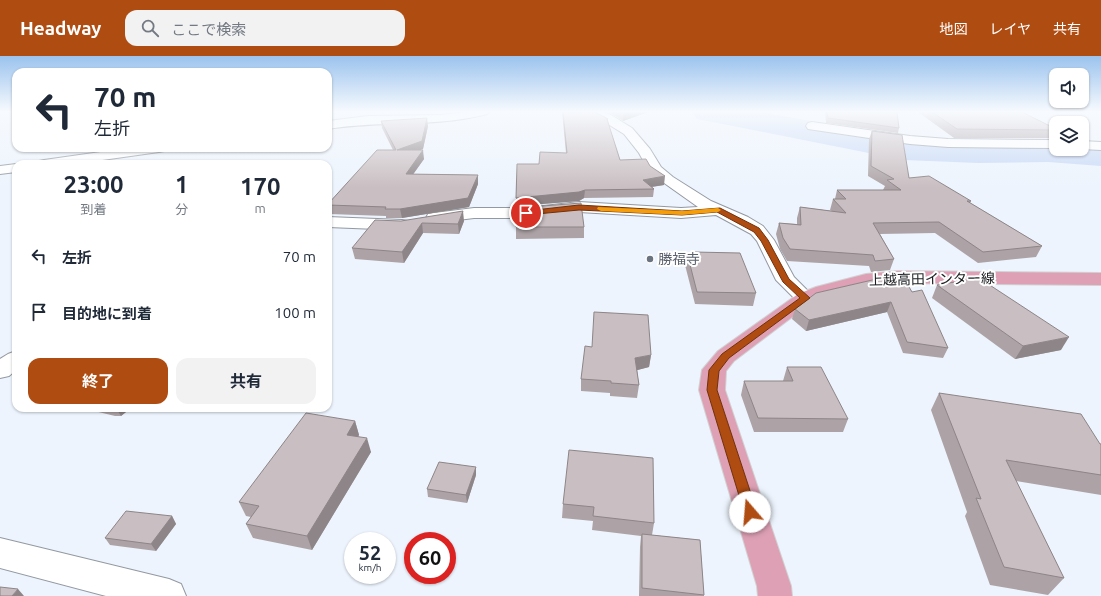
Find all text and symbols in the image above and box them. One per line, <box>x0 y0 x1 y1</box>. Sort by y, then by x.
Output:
search box <box>125 10 405 46</box>
text: Headway <box>20 17 101 39</box>
icon: search <box>139 17 161 39</box>
text: ここで検索 <box>171 21 246 38</box>
text: 地図 <box>939 21 967 37</box>
text: レイヤ <box>989 21 1031 37</box>
text: 共有 <box>1053 21 1081 37</box>
map controls <box>1049 68 1089 156</box>
button: sound <box>1049 68 1089 108</box>
text: 70 m <box>94 81 156 112</box>
icon: left <box>28 84 80 136</box>
button: layers <box>1049 116 1089 156</box>
text: 左折 <box>94 118 130 138</box>
text: 23:00 <box>63 171 124 198</box>
text: 1 <box>175 171 188 198</box>
text: 170 <box>240 173 281 200</box>
pin <box>509 196 543 230</box>
text: m <box>255 201 266 215</box>
text: 到着 <box>80 202 106 216</box>
text: 分 <box>175 202 188 216</box>
icon: arrive <box>515 202 537 224</box>
icon: left <box>28 245 50 267</box>
text: 70 m <box>283 248 316 265</box>
text: 左折 <box>62 249 92 266</box>
place label: 勝福寺 <box>658 251 700 267</box>
marker: 勝福寺 <box>645 254 655 264</box>
street label: 上越高田インター線 <box>869 270 995 288</box>
icon: arrive <box>28 301 50 323</box>
text: 100 m <box>274 304 316 321</box>
text: 目的地に到着 <box>62 305 152 322</box>
button: 終了 <box>28 358 168 404</box>
button: 共有 <box>176 358 316 404</box>
position arrow <box>729 491 771 533</box>
speed limit sign: 60 <box>404 532 456 584</box>
text: 52 <box>359 541 381 564</box>
text: km/h <box>358 562 382 573</box>

